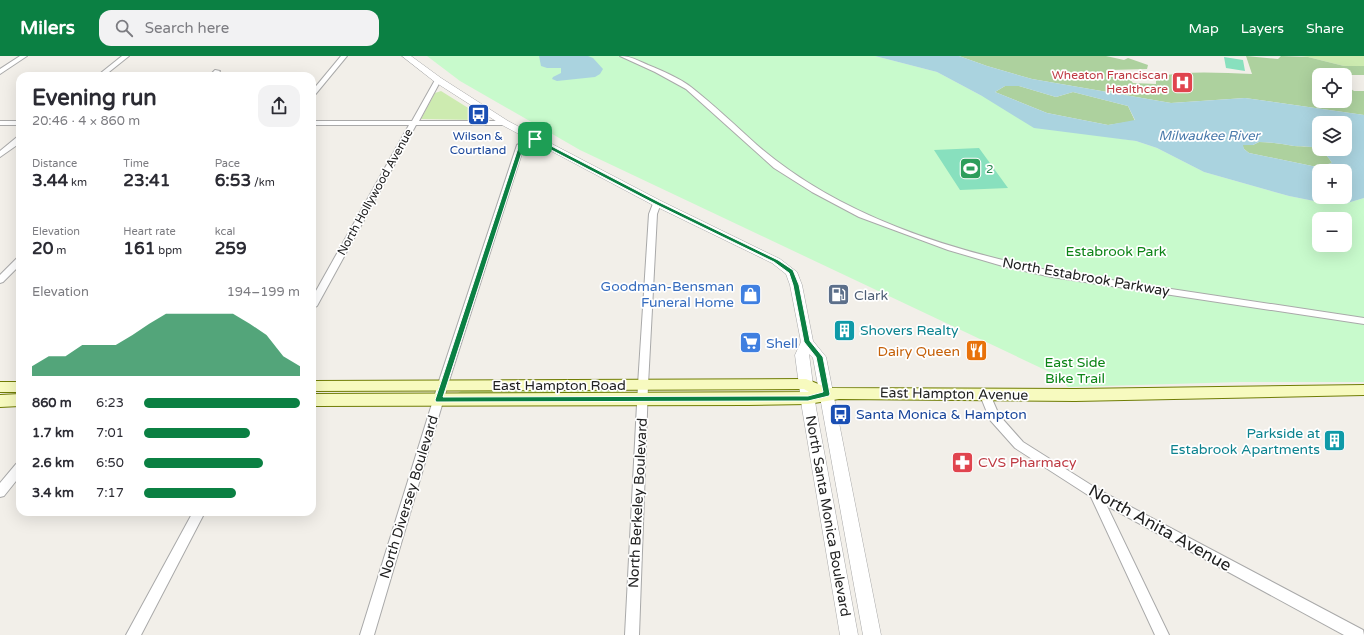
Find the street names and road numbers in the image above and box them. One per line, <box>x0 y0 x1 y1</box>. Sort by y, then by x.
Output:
street label: North Hollywood Avenue <box>334 126 416 258</box>
street label: North Estabrook Parkway <box>1001 254 1171 300</box>
street label: East Hampton Road <box>492 377 626 394</box>
street label: East Hampton Avenue <box>880 384 1028 404</box>
street label: North Diversey Boulevard <box>376 413 442 581</box>
street label: North Santa Monica Boulevard <box>802 414 854 618</box>
street label: North Berkeley Boulevard <box>625 417 651 589</box>
street label: North Anita Avenue <box>1085 480 1235 576</box>

